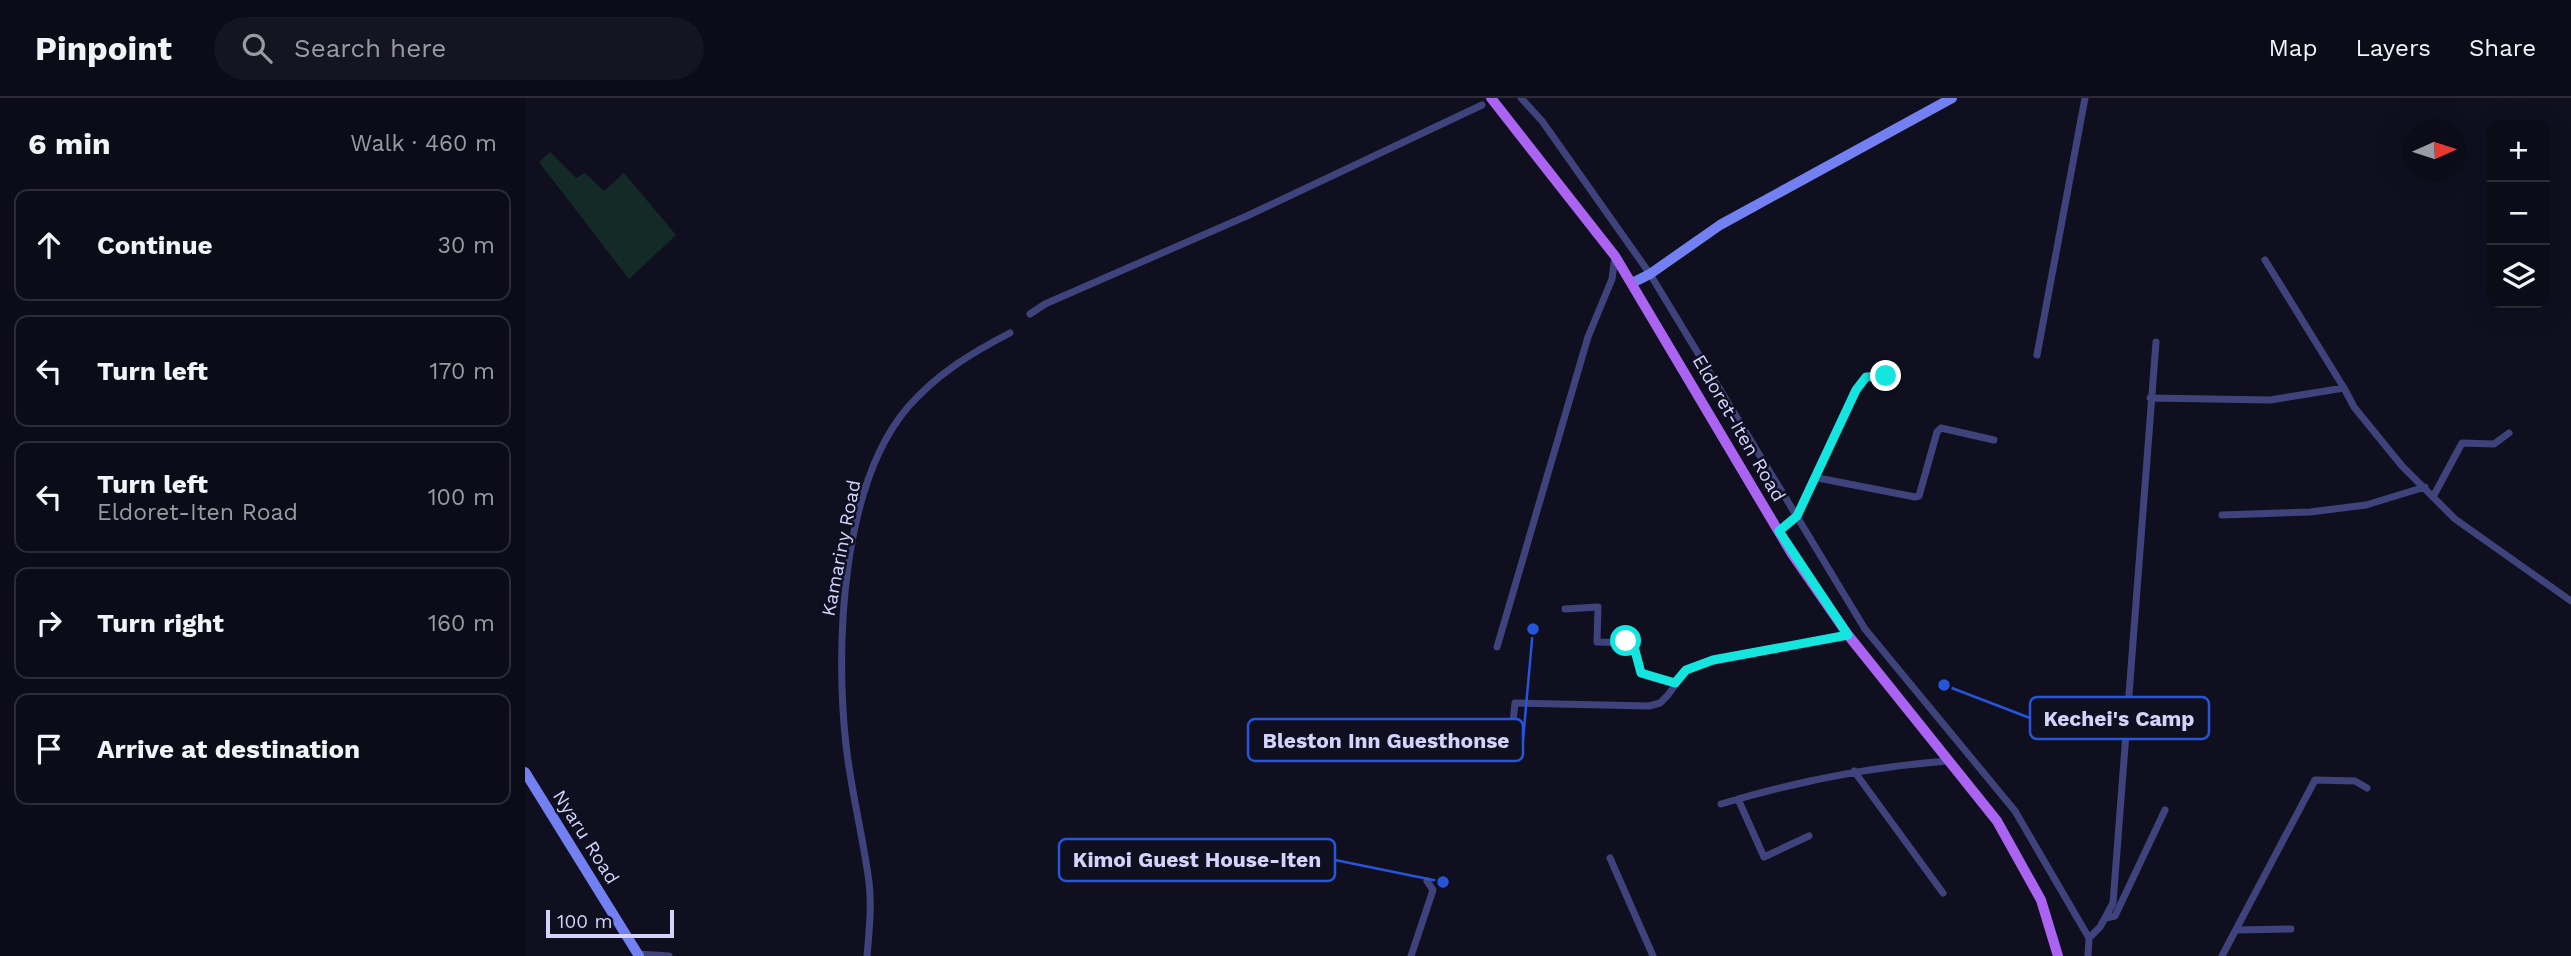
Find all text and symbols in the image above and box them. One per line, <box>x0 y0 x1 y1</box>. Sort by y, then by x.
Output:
search box <box>214 17 704 80</box>
text: Pinpoint <box>35 29 172 68</box>
icon: search <box>238 29 276 67</box>
text: Search here <box>294 33 446 63</box>
text: Map <box>2269 34 2317 62</box>
text: Layers <box>2355 34 2431 62</box>
text: Share <box>2469 34 2536 62</box>
north arrow <box>2403 119 2466 182</box>
map controls <box>2487 119 2550 308</box>
button: + <box>2487 119 2550 182</box>
text: 6 min <box>28 126 111 161</box>
text: Walk · 460 m <box>350 130 497 157</box>
button: − <box>2487 182 2550 245</box>
icon: ahead <box>30 226 68 264</box>
text: Continue <box>97 230 213 260</box>
text: 30 m <box>438 232 495 259</box>
button: layers <box>2487 245 2550 308</box>
street label: Eldoret-Iten Road <box>1688 350 1790 506</box>
icon: left <box>30 352 68 390</box>
text: Turn left <box>97 356 208 386</box>
text: 170 m <box>430 358 495 385</box>
route end <box>1870 360 1901 391</box>
text: Turn left <box>97 469 208 499</box>
icon: left <box>30 478 68 516</box>
street label: Kamariny Road <box>817 478 865 618</box>
text: 100 m <box>428 484 495 511</box>
text: Eldoret-Iten Road <box>97 499 298 526</box>
icon: right <box>30 604 68 642</box>
text: Turn right <box>97 608 224 638</box>
text: 160 m <box>428 610 495 637</box>
route start <box>1610 625 1641 656</box>
callout: Kechei's Camp <box>2030 697 2209 739</box>
text: Kechei's Camp <box>2043 706 2195 731</box>
callout: Bleston Inn Guesthonse <box>1248 719 1523 761</box>
text: Bleston Inn Guesthonse <box>1263 728 1509 753</box>
icon: arrive <box>30 730 68 768</box>
text: Arrive at destination <box>97 734 360 764</box>
street label: Nyaru Road <box>548 786 624 888</box>
callout: Kimoi Guest House-Iten <box>1059 839 1335 881</box>
text: Kimoi Guest House-Iten <box>1073 847 1321 872</box>
scale bar <box>546 907 674 939</box>
text: 100 m <box>557 910 613 933</box>

